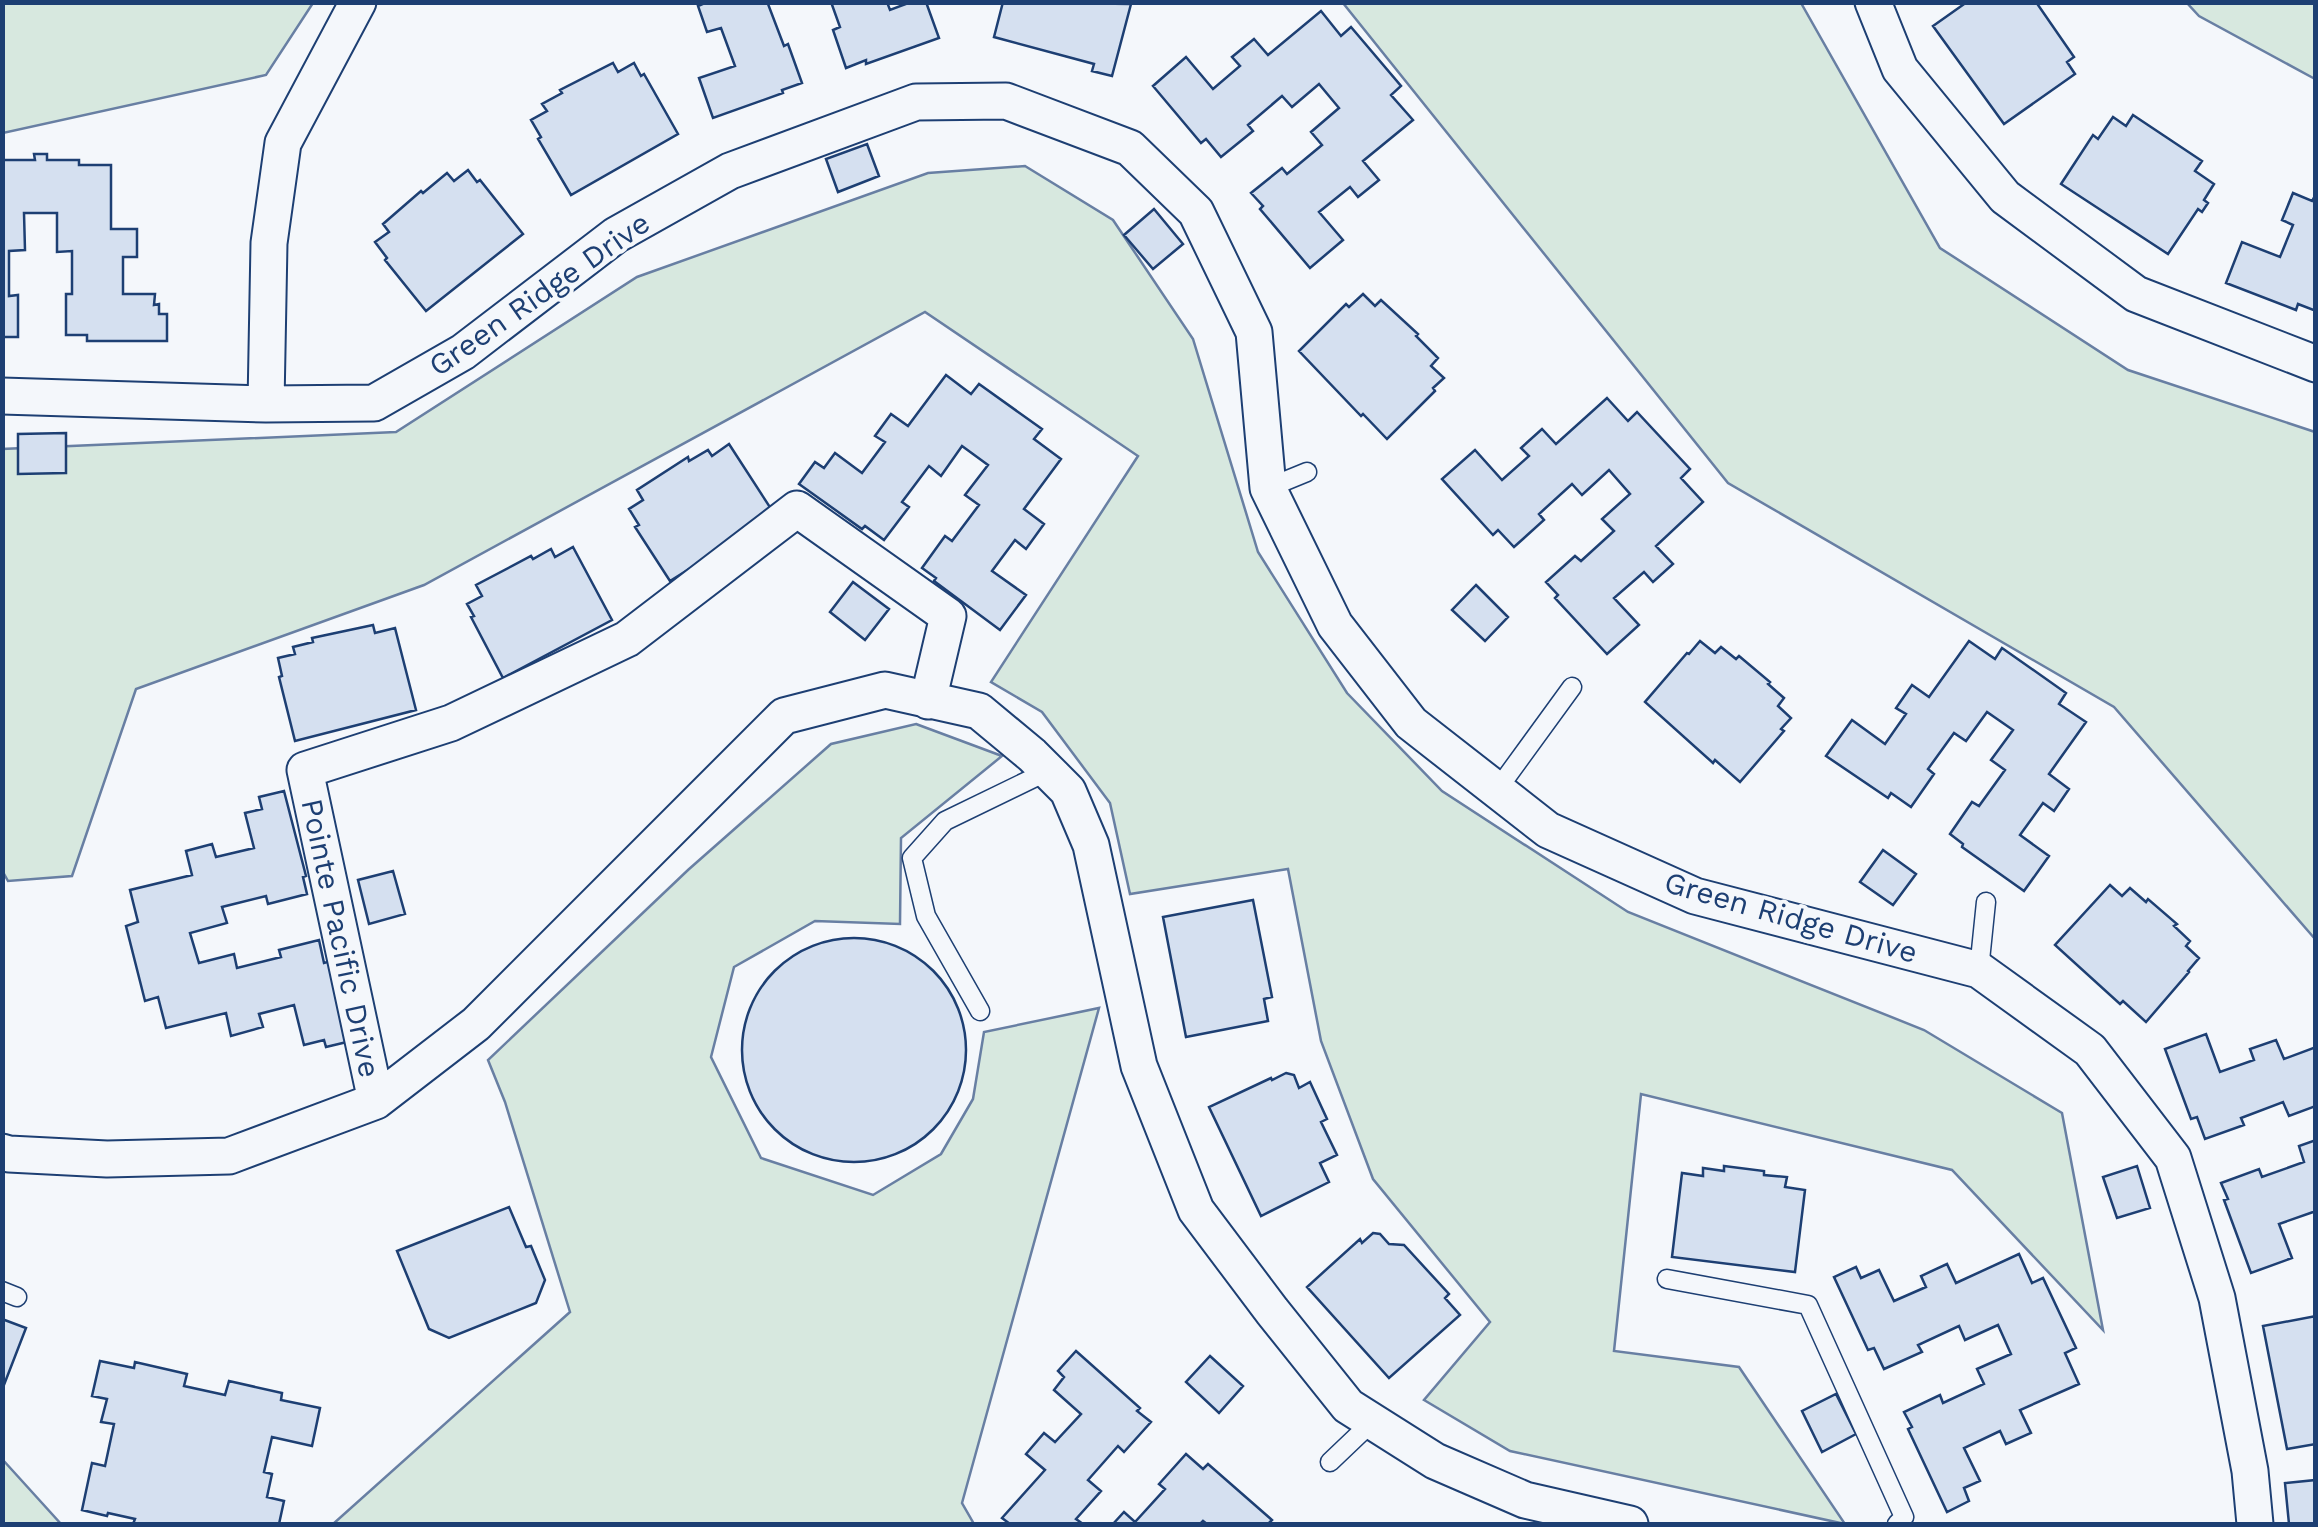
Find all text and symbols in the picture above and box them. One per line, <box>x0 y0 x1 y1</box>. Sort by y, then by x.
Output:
street label: Green Ridge Drive <box>422 205 656 383</box>
street label: Pointe Pacific Drive <box>294 795 388 1081</box>
street label: Green Ridge Drive <box>1660 864 1922 970</box>

